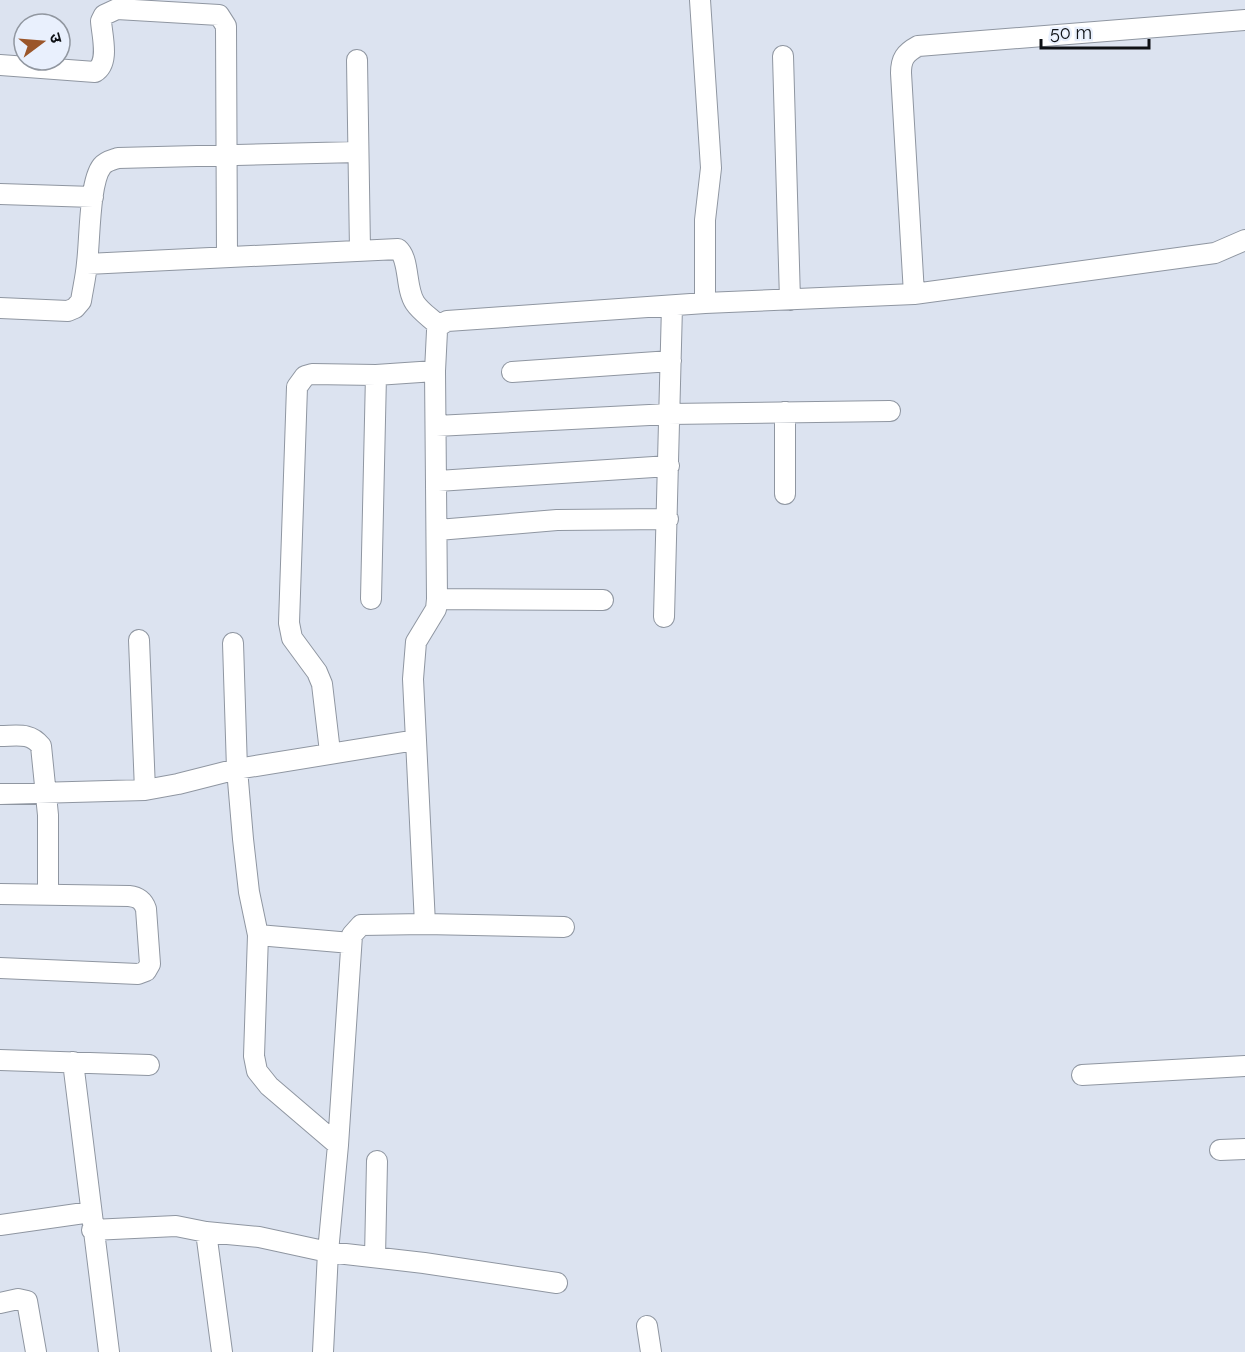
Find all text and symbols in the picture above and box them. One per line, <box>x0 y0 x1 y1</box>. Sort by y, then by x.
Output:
north arrow <box>12 12 72 72</box>
scale bar <box>1041 12 1149 50</box>
text: 50 m <box>1050 22 1092 43</box>
text: उ <box>46 31 67 46</box>

